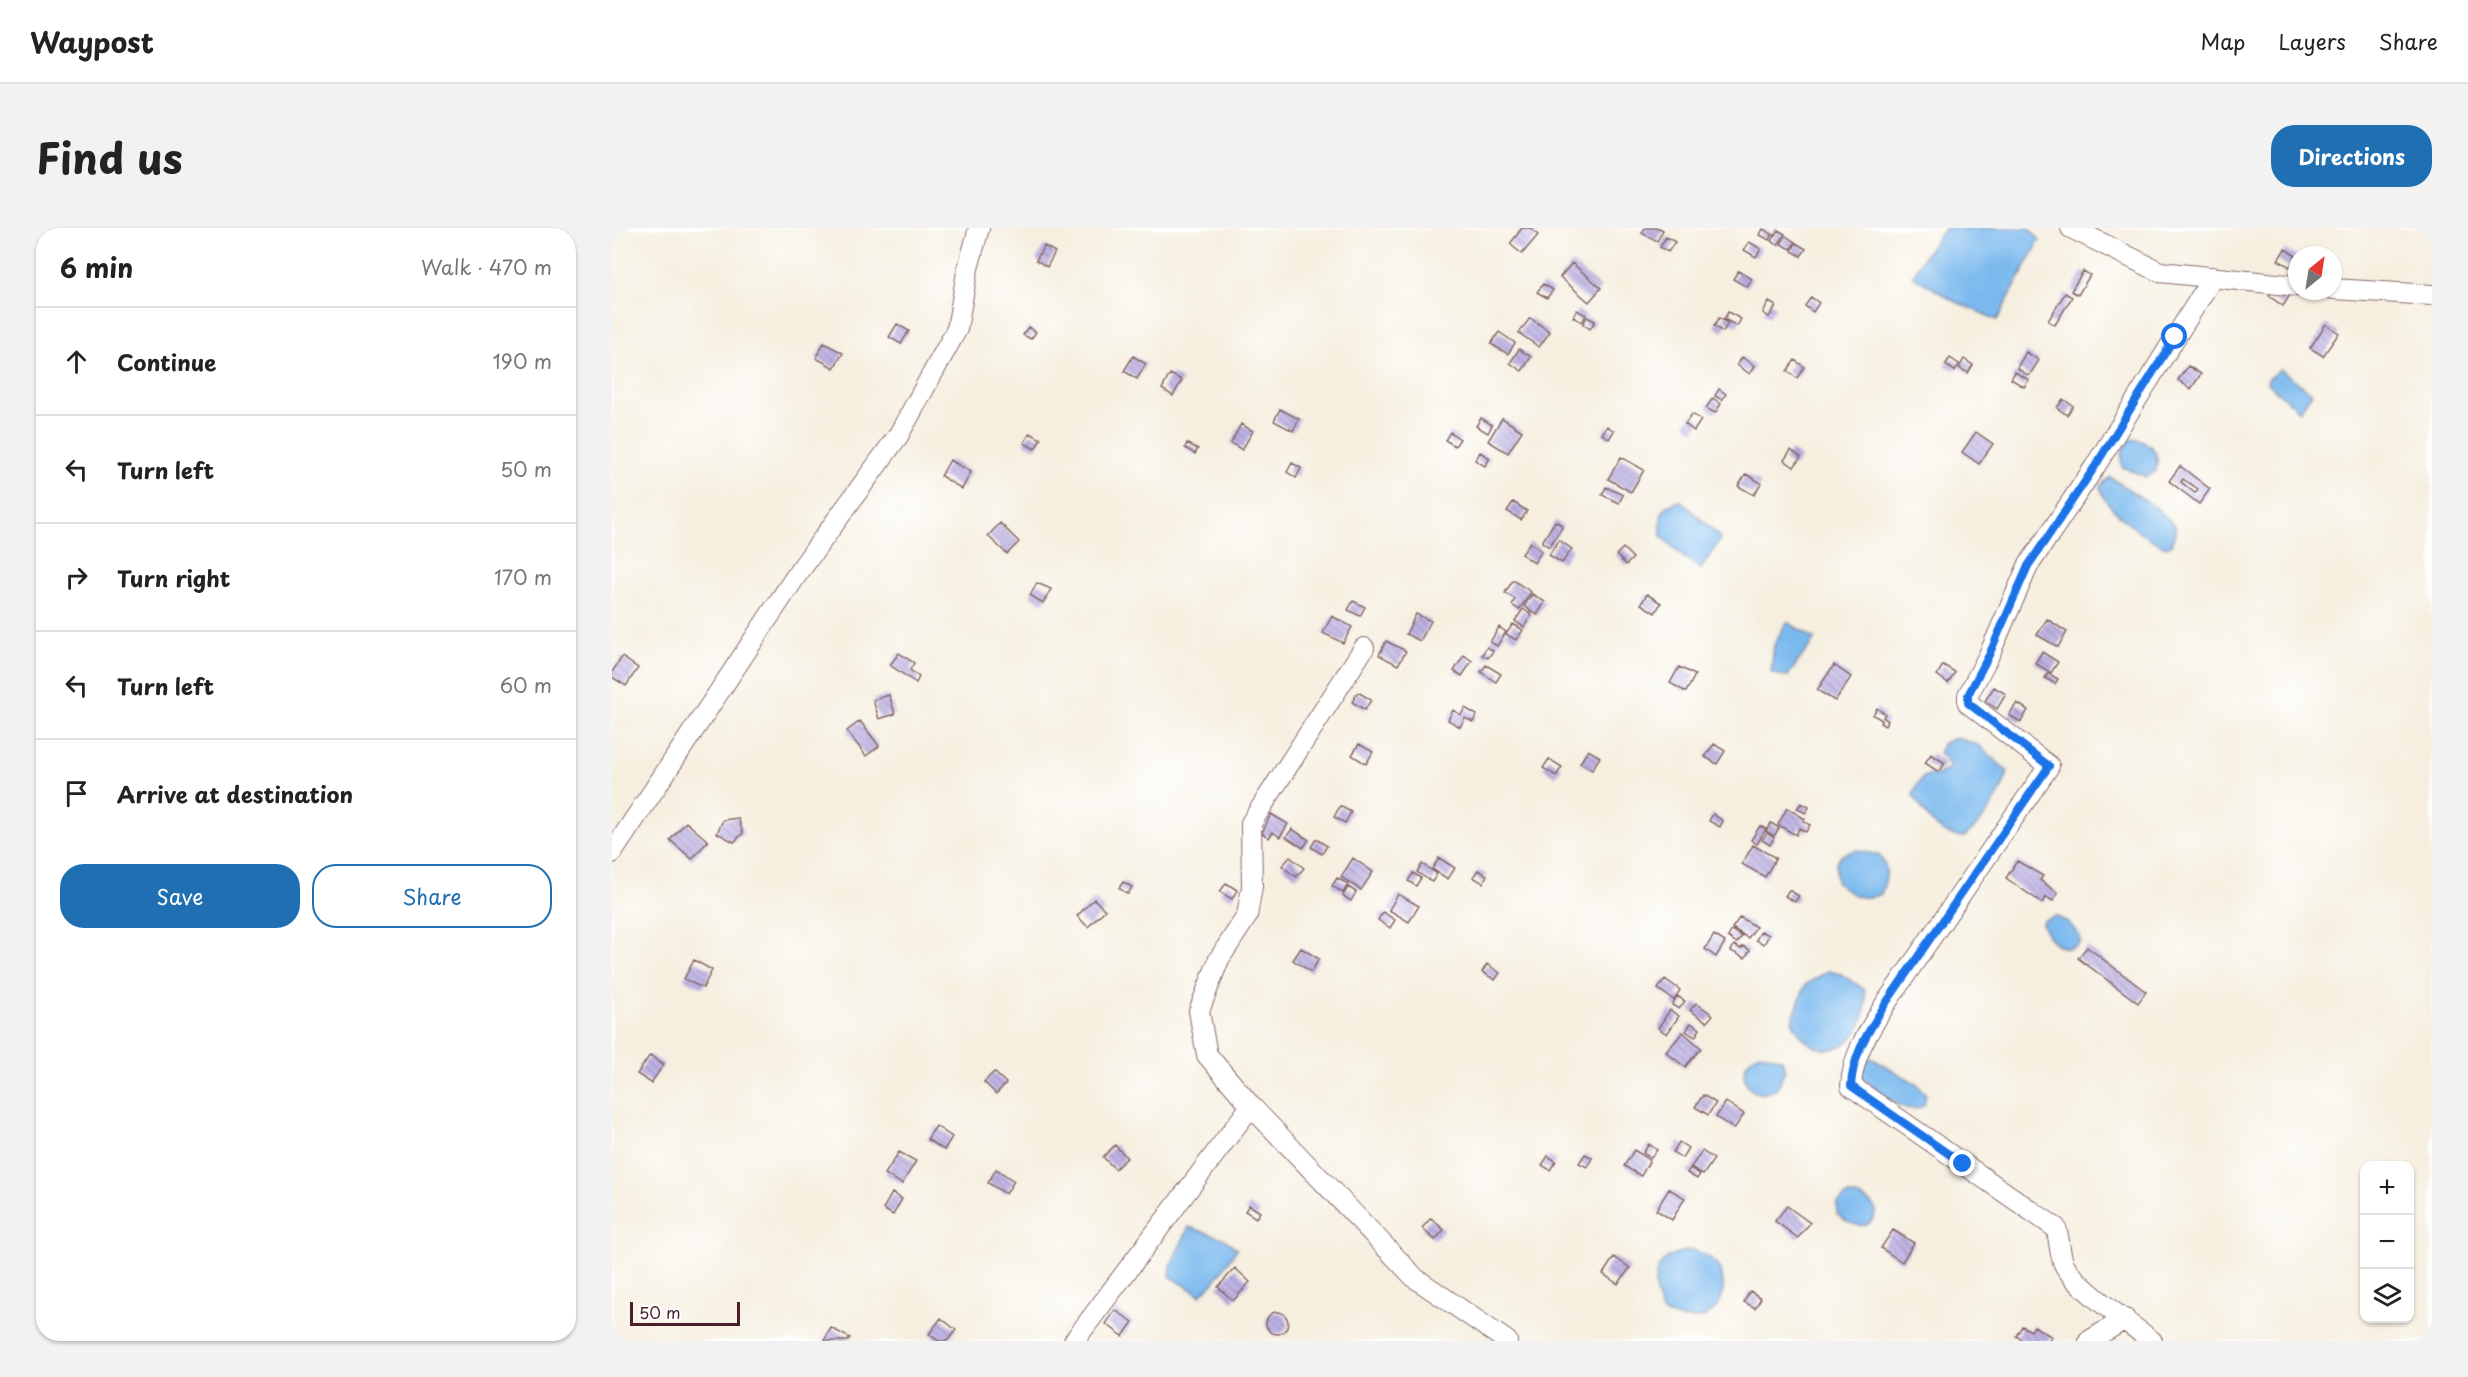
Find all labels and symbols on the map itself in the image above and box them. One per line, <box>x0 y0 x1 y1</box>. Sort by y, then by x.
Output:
north arrow <box>2288 246 2342 300</box>
route start <box>2161 323 2187 349</box>
route end <box>1949 1150 1975 1176</box>
scale bar <box>630 1299 740 1326</box>

